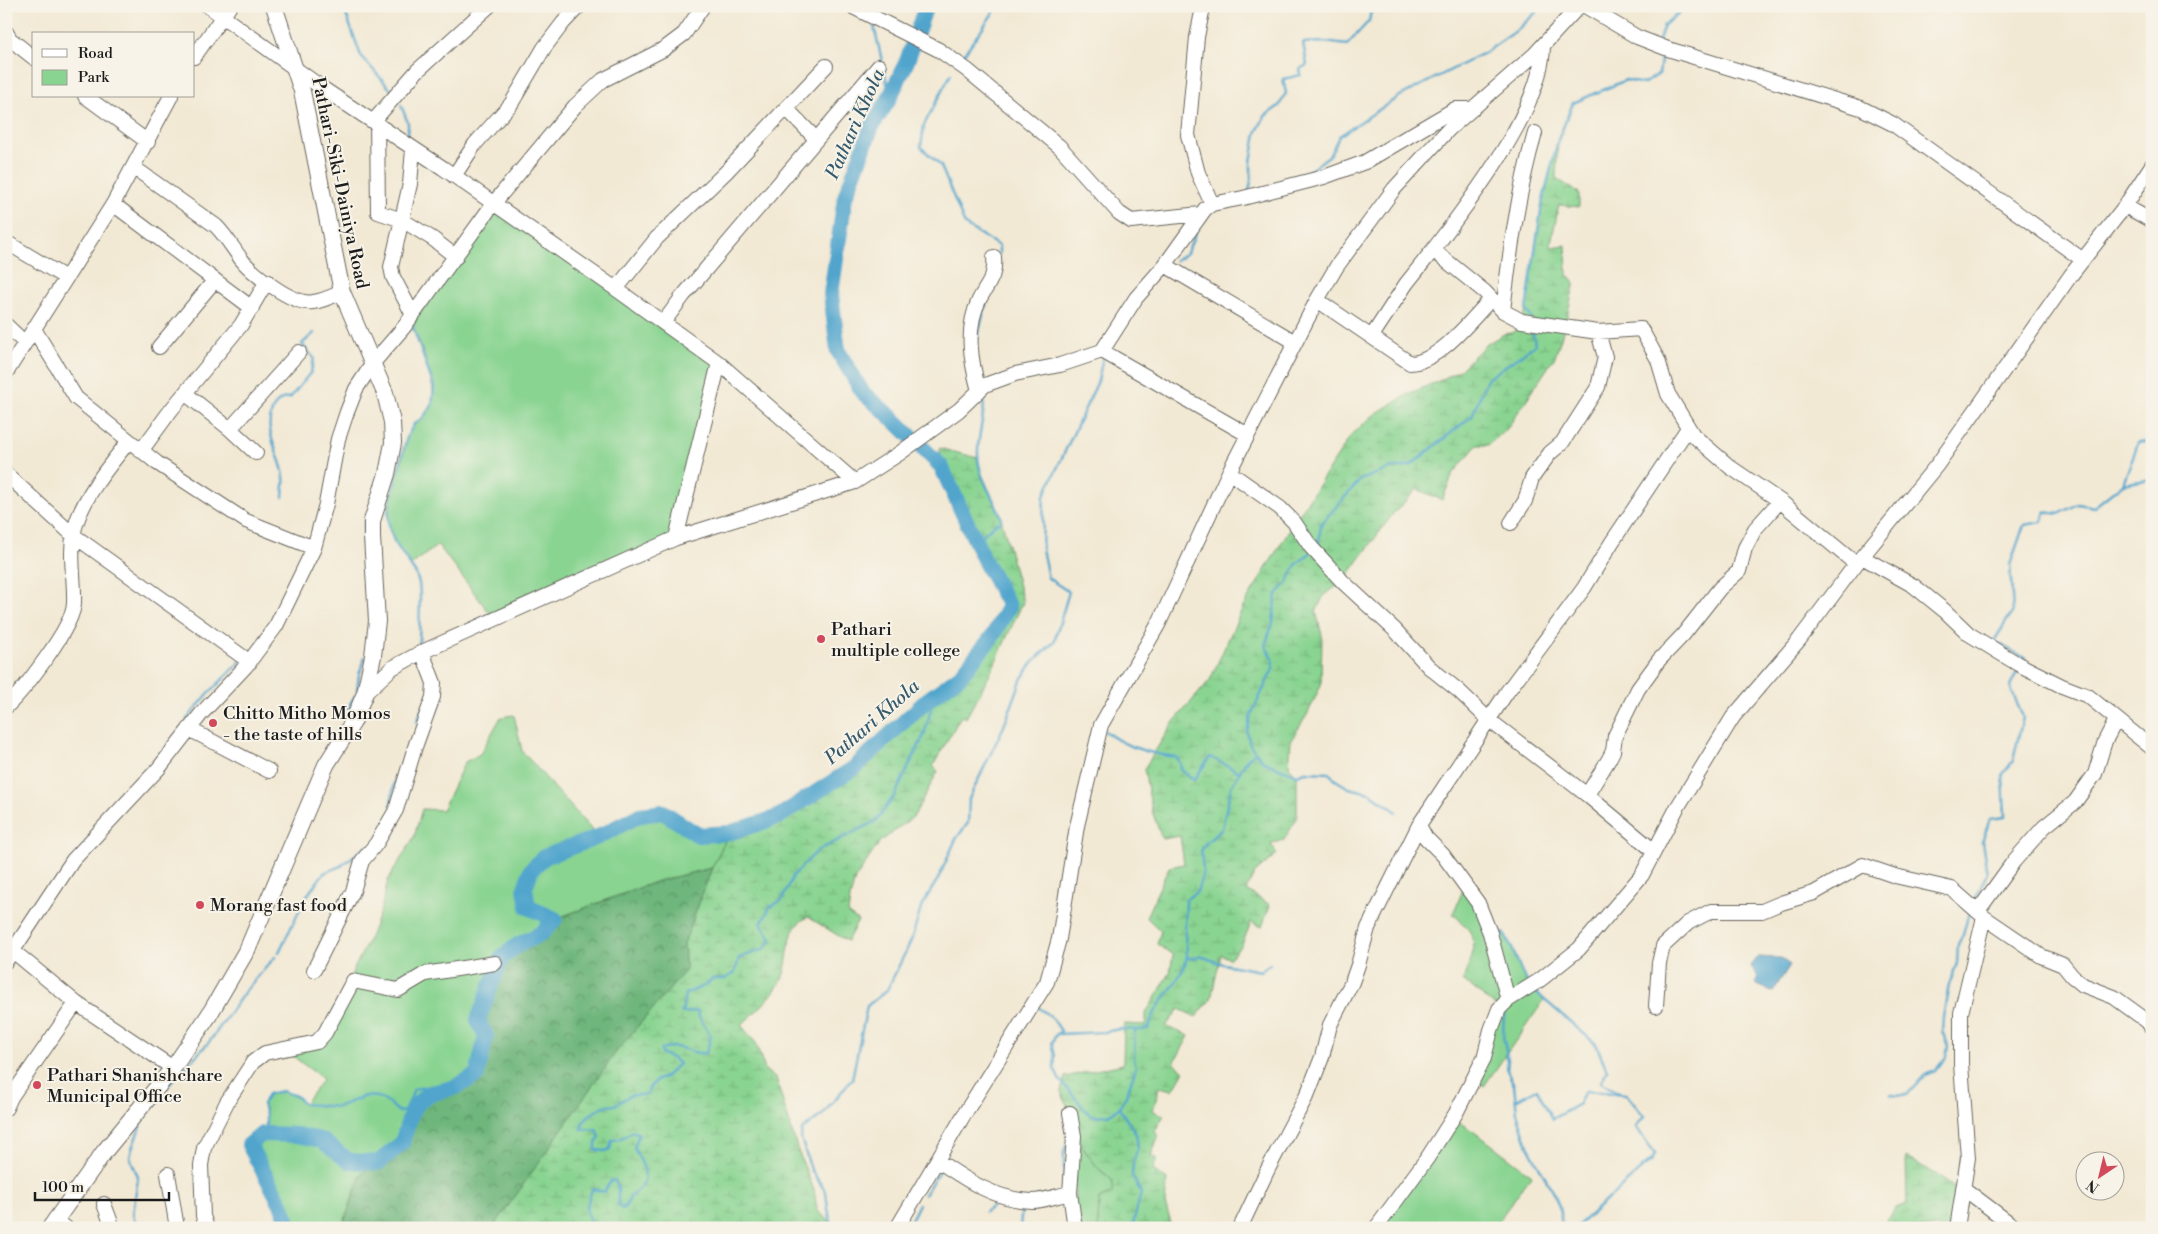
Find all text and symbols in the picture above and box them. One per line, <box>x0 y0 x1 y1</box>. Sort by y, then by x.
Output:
legend <box>32 32 195 98</box>
text: Road <box>78 44 113 63</box>
water label: Pathari Khola <box>820 65 890 184</box>
text: Park <box>78 68 110 87</box>
street label: Pathari-Siki-Dainiya Road <box>306 75 374 292</box>
place label: Pathari multiple college <box>831 618 960 662</box>
marker: Pathari multiple college <box>815 633 827 645</box>
water label: Pathari Khola <box>819 674 925 770</box>
place label: Chitto Mitho Momos - the taste of hills <box>223 702 391 746</box>
marker: Chitto Mitho Momos - the taste of hills <box>207 717 219 729</box>
place label: Morang fast food <box>210 894 348 917</box>
marker: Morang fast food <box>194 899 206 911</box>
place label: Pathari Shanishchare Municipal Office <box>47 1064 223 1108</box>
marker: Pathari Shanishchare Municipal Office <box>31 1079 43 1091</box>
north arrow <box>2076 1152 2126 1202</box>
scale bar <box>35 1169 169 1201</box>
text: N <box>2083 1175 2103 1196</box>
text: 100 m <box>42 1178 84 1197</box>

